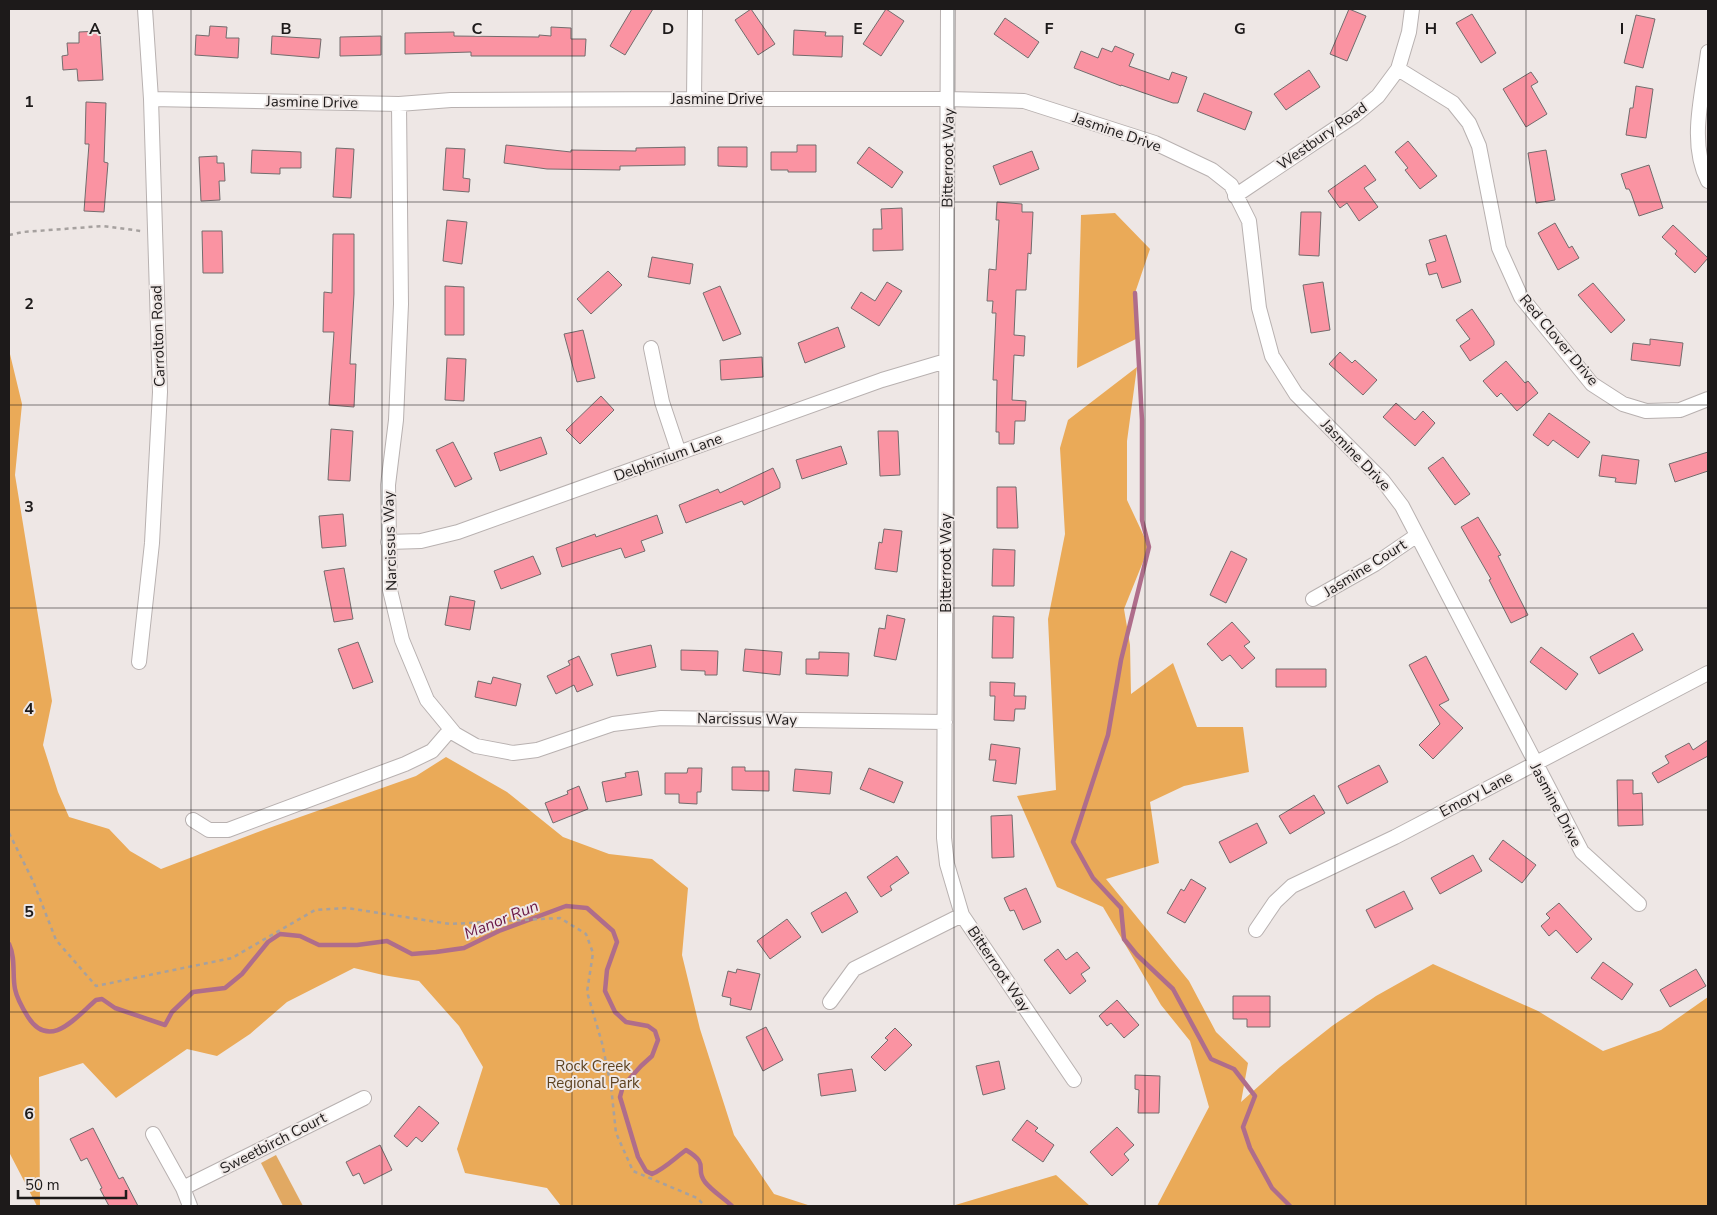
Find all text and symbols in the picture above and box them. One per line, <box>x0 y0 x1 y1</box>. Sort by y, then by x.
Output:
text: A <box>89 18 101 40</box>
text: B <box>280 18 292 40</box>
text: C <box>472 18 483 40</box>
text: D <box>662 18 674 40</box>
text: E <box>853 18 863 40</box>
text: F <box>1045 18 1054 40</box>
text: G <box>1234 18 1246 40</box>
text: H <box>1425 18 1437 40</box>
text: I <box>1620 18 1624 40</box>
street label: Jasmine Drive <box>670 89 763 109</box>
text: 1 <box>24 91 34 113</box>
street label: Jasmine Drive <box>265 91 358 113</box>
street label: Westbury Road <box>1273 98 1371 174</box>
street label: Jasmine Drive <box>1069 107 1164 156</box>
street label: Bitterroot Way <box>937 108 959 208</box>
street label: Carrolton Road <box>146 285 170 387</box>
street label: Red Clover Drive <box>1515 290 1603 390</box>
text: 2 <box>24 293 34 315</box>
street label: Jasmine Drive <box>1316 414 1395 495</box>
street label: Delphinium Lane <box>611 428 725 486</box>
street label: Narcissus Way <box>378 490 402 591</box>
text: 3 <box>24 496 34 518</box>
street label: Bitterroot Way <box>936 513 956 613</box>
street label: Jasmine Court <box>1319 534 1411 602</box>
text: 4 <box>24 698 34 720</box>
street label: Narcissus Way <box>697 708 797 730</box>
street label: Jasmine Drive <box>1525 759 1586 850</box>
street label: Emory Lane <box>1436 766 1516 822</box>
water label: Manor Run <box>461 895 542 945</box>
text: 5 <box>24 901 34 923</box>
street label: Bitterroot Way <box>963 922 1035 1016</box>
park label: Rock Creek Regional Park <box>546 1056 640 1093</box>
text: 6 <box>24 1103 34 1125</box>
street label: Sweetbirch Court <box>216 1107 330 1178</box>
scale bar <box>18 1168 125 1200</box>
text: 50 m <box>25 1175 60 1195</box>

